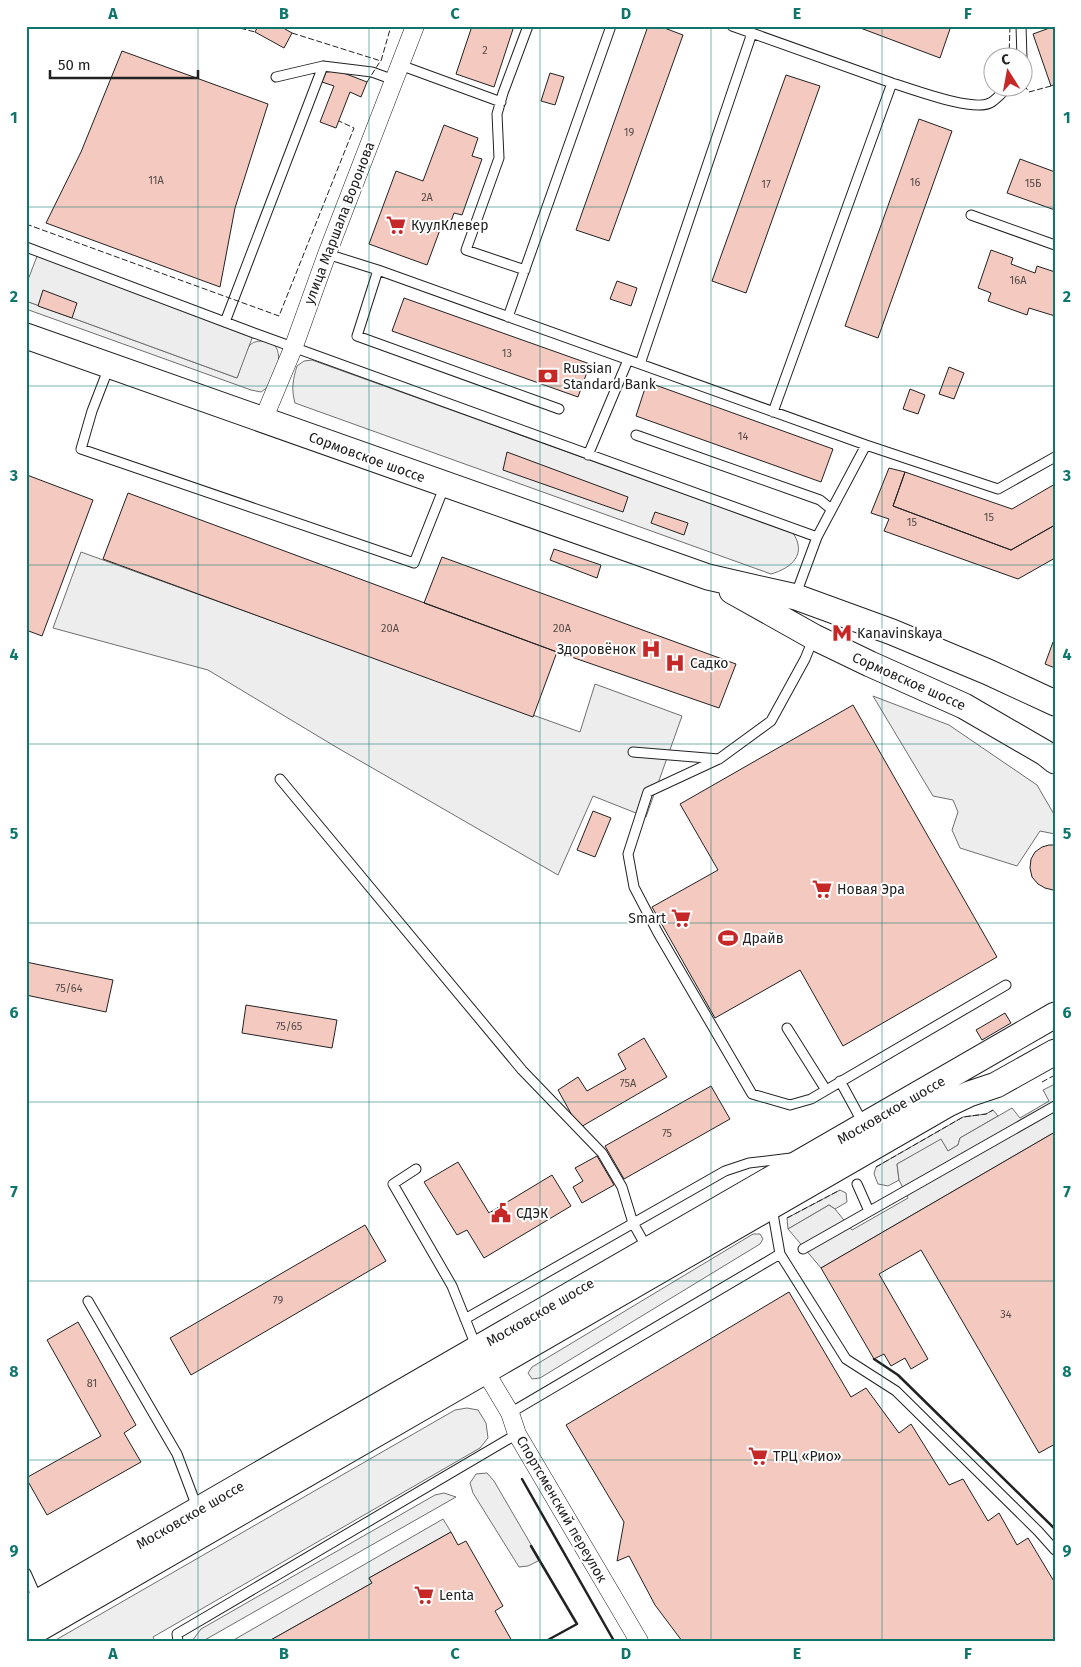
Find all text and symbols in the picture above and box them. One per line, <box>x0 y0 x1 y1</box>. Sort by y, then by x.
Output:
text: A <box>107 4 118 23</box>
text: B <box>279 4 289 23</box>
text: C <box>450 4 460 23</box>
text: D <box>621 4 631 23</box>
text: E <box>793 4 801 23</box>
text: F <box>964 4 972 23</box>
house number: 2 <box>482 44 488 57</box>
scale bar <box>50 48 198 80</box>
north arrow <box>984 48 1034 98</box>
text: С <box>1000 51 1011 69</box>
text: 50 m <box>58 56 91 74</box>
text: 1 <box>10 108 18 127</box>
text: 1 <box>1063 108 1071 127</box>
house number: 19 <box>624 126 634 139</box>
street label: улица Маршала Воронова <box>301 140 378 307</box>
house number: 11А <box>148 174 165 187</box>
house number: 16 <box>910 176 920 189</box>
house number: 15Б <box>1025 177 1042 190</box>
house number: 17 <box>761 178 771 191</box>
house number: 2А <box>421 191 434 204</box>
supermarket icon: КуулКлевер <box>385 214 407 236</box>
place label: КуулКлевер <box>411 217 489 234</box>
house number: 16А <box>1010 274 1027 287</box>
text: 2 <box>10 287 18 306</box>
text: 2 <box>1063 287 1071 306</box>
house number: 13 <box>502 347 512 360</box>
place label: Russian Standard Bank <box>563 360 657 393</box>
bank icon: Russian Standard Bank <box>537 365 559 387</box>
street label: Сормовское шоссе <box>306 429 427 486</box>
house number: 14 <box>738 430 748 443</box>
text: 3 <box>9 466 18 485</box>
text: 3 <box>1062 466 1071 485</box>
house number: 15 <box>984 511 995 524</box>
house number: 15 <box>907 516 918 529</box>
house number: 20А <box>381 622 400 635</box>
house number: 20А <box>553 622 572 635</box>
metro station icon: Kanavinskaya <box>831 622 853 644</box>
place label: Kanavinskaya <box>857 625 943 642</box>
hospital icon: Здоровёнок <box>640 638 662 660</box>
place label: Здоровёнок <box>557 641 637 658</box>
text: 4 <box>9 645 19 664</box>
text: 4 <box>1062 645 1072 664</box>
street label: Сормовское шоссе <box>849 649 968 714</box>
hospital icon: Садко <box>664 652 686 674</box>
place label: Садко <box>690 655 728 672</box>
text: 5 <box>10 824 19 843</box>
text: 5 <box>1063 824 1072 843</box>
supermarket icon: Новая Эра <box>811 878 833 900</box>
place label: Новая Эра <box>837 881 905 898</box>
supermarket icon: Smart <box>670 907 692 929</box>
place label: Smart <box>628 910 667 927</box>
sports icon: Драйв <box>717 927 739 949</box>
place label: Драйв <box>742 930 784 947</box>
house number: 75/64 <box>55 982 83 995</box>
text: 6 <box>9 1003 19 1022</box>
text: 6 <box>1062 1003 1072 1022</box>
house number: 75/65 <box>276 1020 303 1033</box>
street label: Московское шоссе <box>834 1073 948 1148</box>
house number: 75А <box>620 1077 637 1090</box>
house number: 75 <box>662 1127 673 1140</box>
text: 7 <box>10 1182 18 1201</box>
text: 7 <box>1063 1182 1071 1201</box>
public building icon: СДЭК <box>490 1202 512 1224</box>
place label: СДЭК <box>516 1205 549 1222</box>
street label: Московское шоссе <box>483 1275 597 1350</box>
house number: 79 <box>273 1294 283 1307</box>
house number: 34 <box>1000 1308 1012 1321</box>
text: 8 <box>9 1362 19 1381</box>
text: 8 <box>1062 1362 1072 1381</box>
house number: 81 <box>87 1377 97 1390</box>
street label: Спортсменский переулок <box>513 1433 611 1586</box>
supermarket icon: ТРЦ «Рио» <box>747 1445 769 1467</box>
place label: ТРЦ «Рио» <box>773 1448 842 1465</box>
street label: Московское шоссе <box>133 1478 247 1553</box>
text: 9 <box>10 1541 19 1560</box>
text: 9 <box>1063 1541 1072 1560</box>
supermarket icon: Lenta <box>413 1584 435 1606</box>
place label: Lenta <box>439 1587 474 1604</box>
text: A <box>107 1644 118 1663</box>
text: B <box>279 1644 289 1663</box>
text: C <box>450 1644 460 1663</box>
text: D <box>621 1644 631 1663</box>
text: E <box>793 1644 801 1663</box>
text: F <box>964 1644 972 1663</box>

